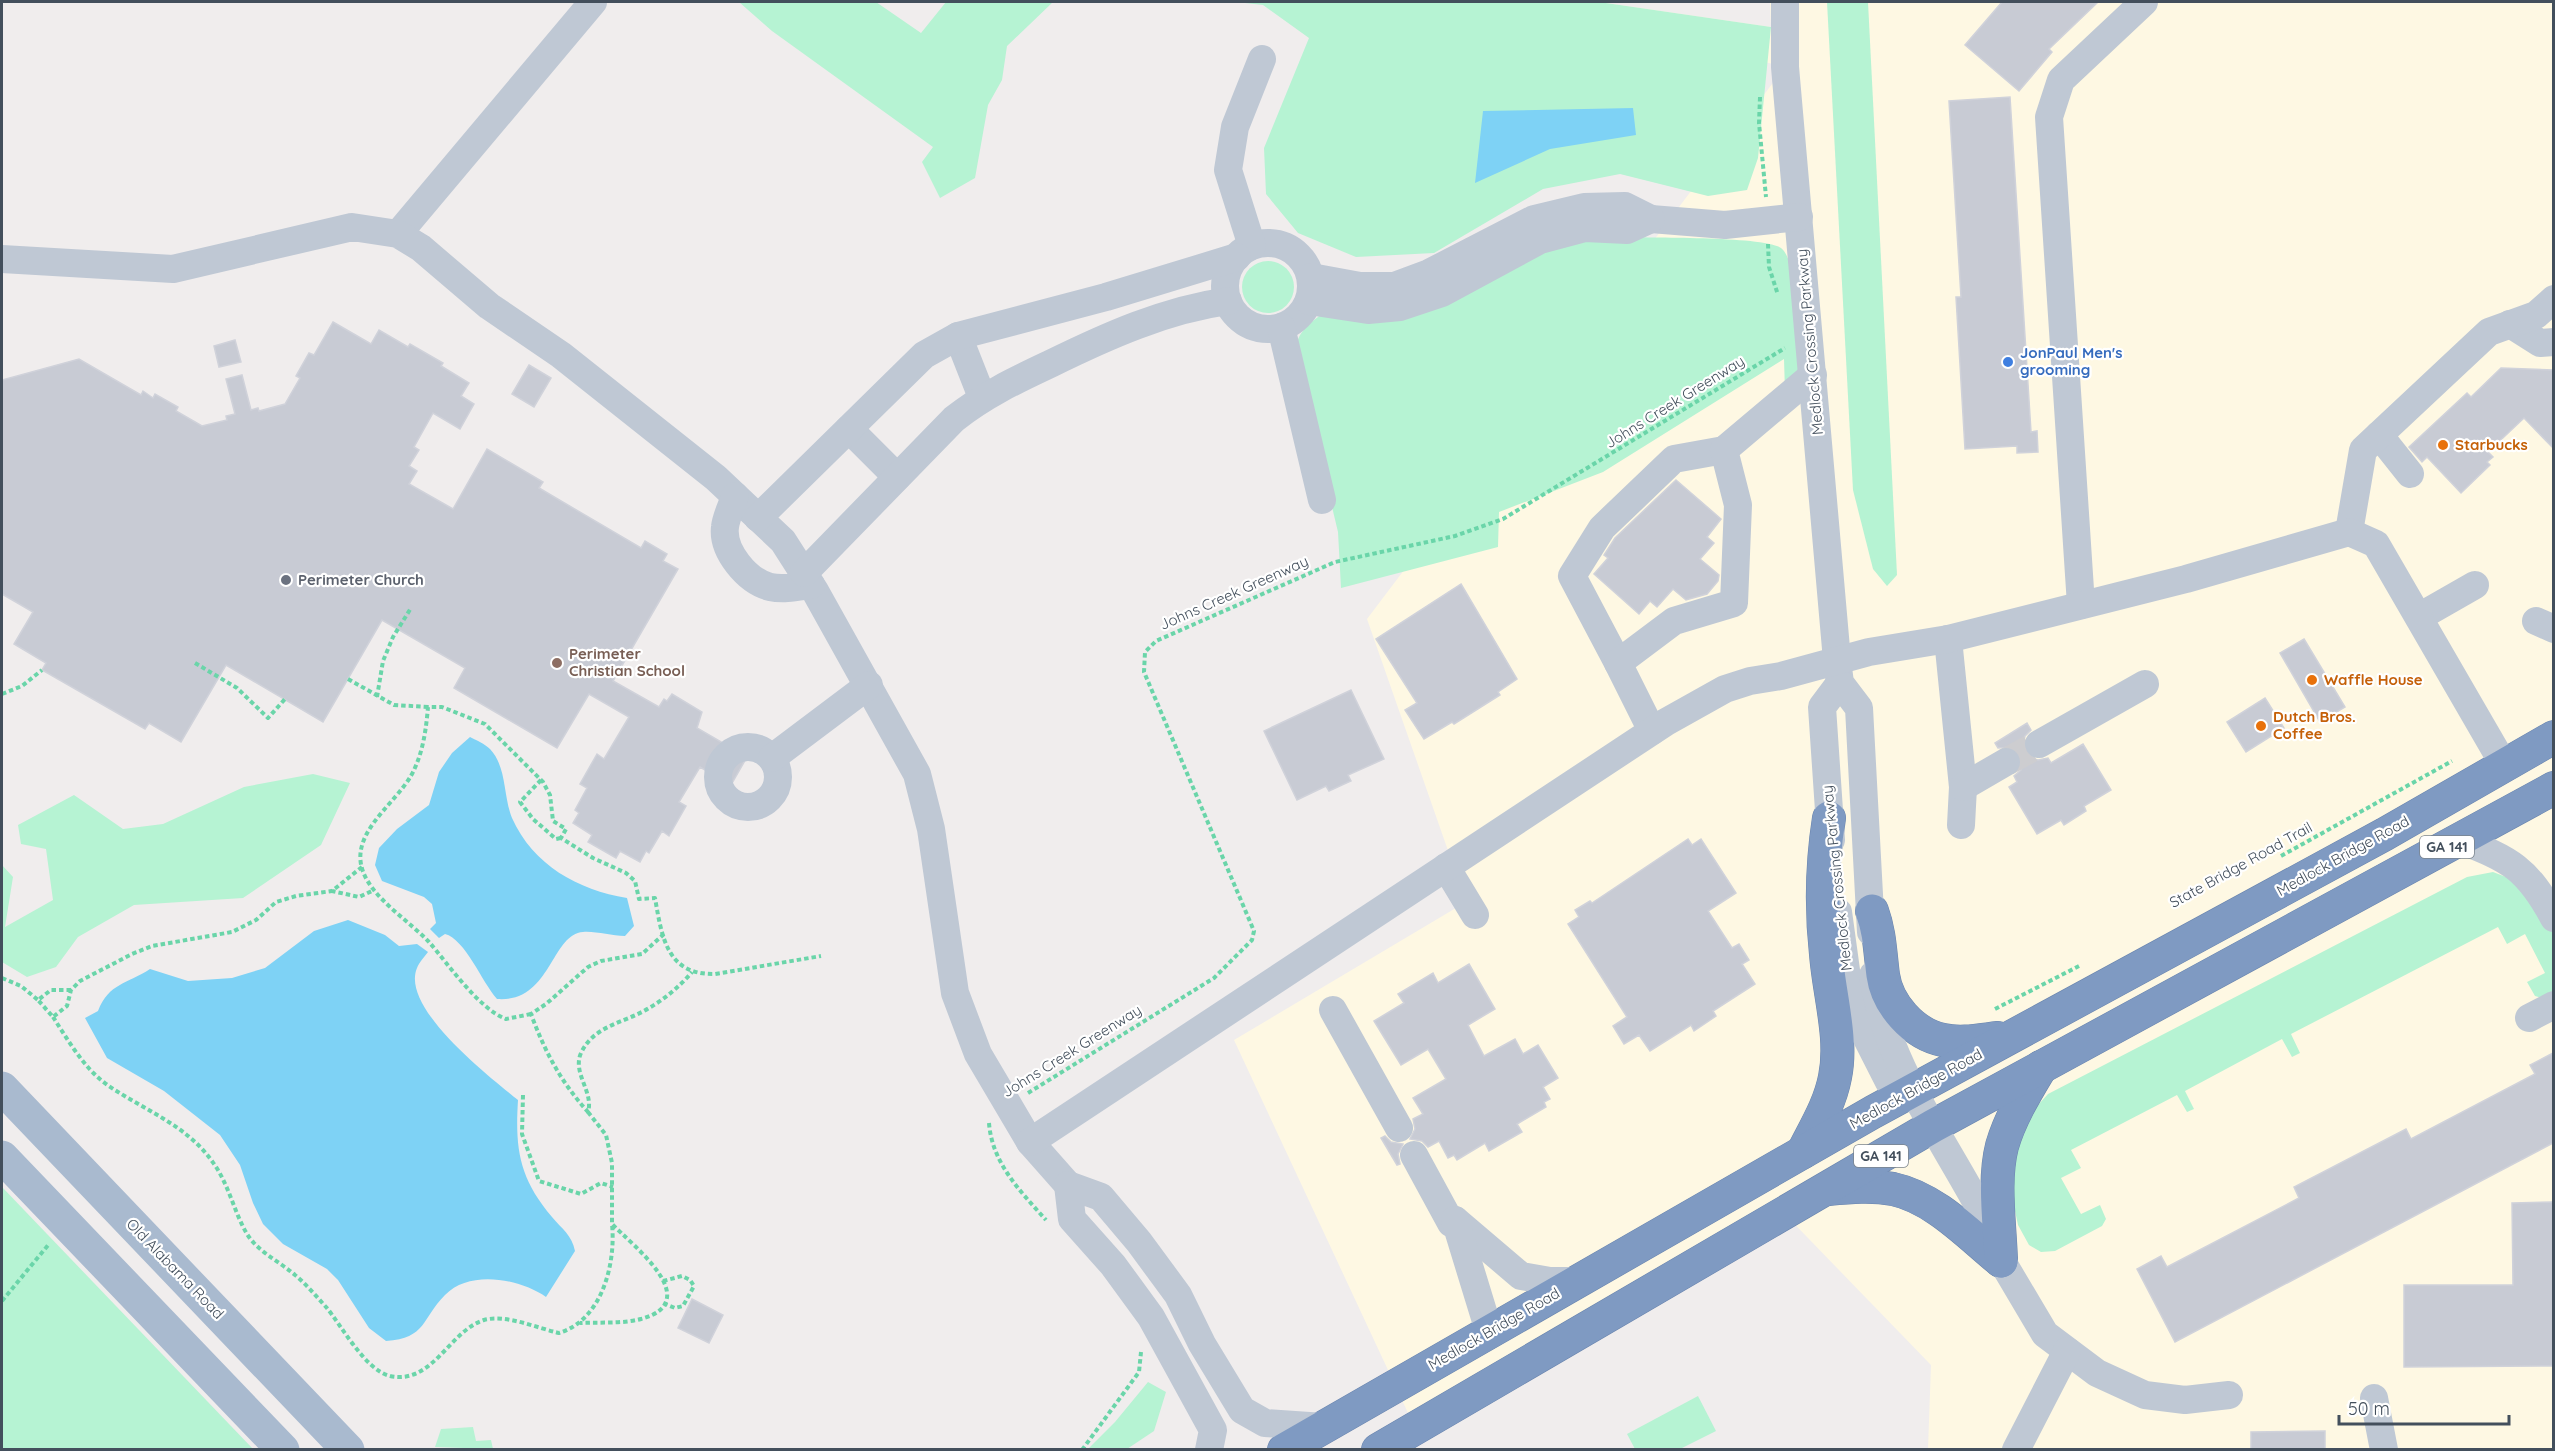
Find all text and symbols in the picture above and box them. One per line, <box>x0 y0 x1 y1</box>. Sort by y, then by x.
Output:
street label: Medlock Crossing Parkway <box>1792 248 1827 436</box>
place label: JonPaul Men's grooming <box>2020 343 2122 379</box>
street label: Johns Creek Greenway <box>1602 351 1748 452</box>
marker: JonPaul Men's grooming <box>2001 355 2015 369</box>
place label: Starbucks <box>2455 435 2528 454</box>
marker: Starbucks <box>2436 438 2450 452</box>
street label: Johns Creek Greenway <box>1157 551 1311 634</box>
place label: Perimeter Church <box>298 570 424 589</box>
marker: Perimeter Church <box>279 573 293 587</box>
place label: Perimeter Christian School <box>569 644 685 680</box>
marker: Perimeter Christian School <box>550 656 564 670</box>
place label: Waffle House <box>2324 670 2423 689</box>
marker: Waffle House <box>2305 673 2319 687</box>
place label: Dutch Bros. Coffee <box>2273 707 2356 743</box>
marker: Dutch Bros. Coffee <box>2254 719 2268 733</box>
street label: Medlock Crossing Parkway <box>1817 784 1856 972</box>
street label: Medlock Bridge Road <box>2273 811 2412 900</box>
street label: State Bridge Road Trail <box>2166 817 2316 912</box>
road number: GA 141 <box>2420 836 2474 858</box>
street label: Johns Creek Greenway <box>999 1000 1145 1101</box>
street label: Medlock Bridge Road <box>1846 1044 1985 1133</box>
road number: GA 141 <box>1854 1145 1908 1167</box>
street label: Old Alabama Road <box>123 1214 228 1323</box>
street label: Medlock Bridge Road <box>1425 1283 1563 1374</box>
scale bar <box>2339 1388 2508 1426</box>
text: 50 m <box>2348 1397 2390 1420</box>

